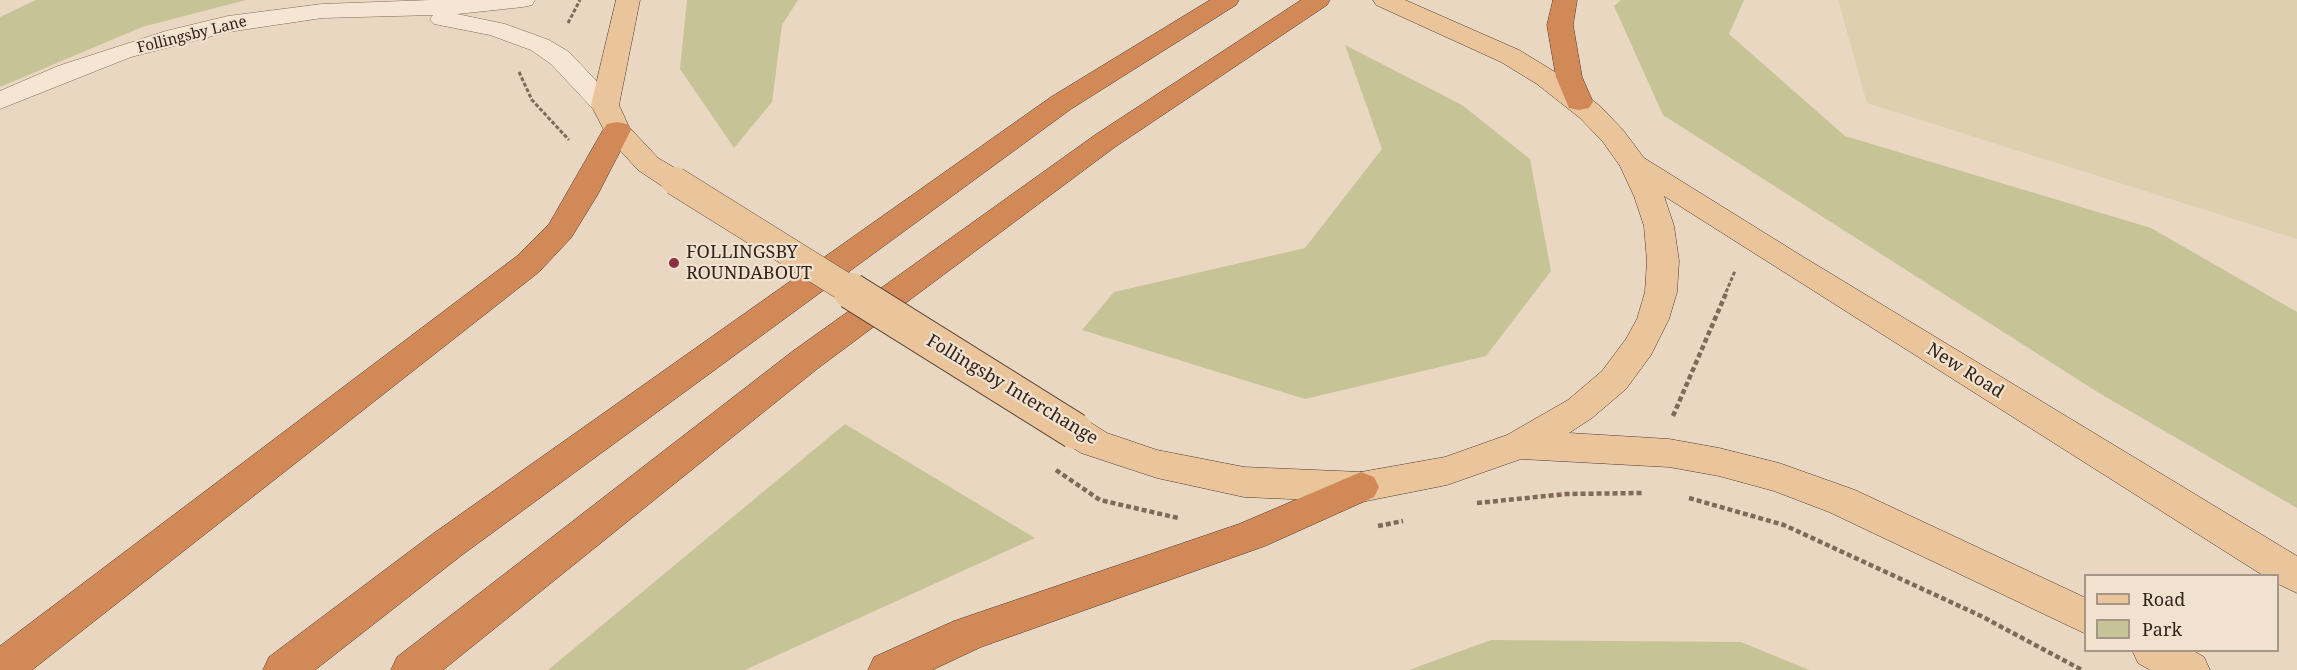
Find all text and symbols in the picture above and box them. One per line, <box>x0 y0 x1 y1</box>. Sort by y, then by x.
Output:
street label: Follingsby Lane <box>135 13 249 57</box>
place label: FOLLINGSBY ROUNDABOUT <box>686 242 812 284</box>
marker: FOLLINGSBY ROUNDABOUT <box>667 256 681 270</box>
street label: Follingsby Interchange <box>922 330 1102 450</box>
street label: New Road <box>1922 339 2008 403</box>
legend <box>2084 574 2279 652</box>
text: Road <box>2142 587 2185 611</box>
text: Park <box>2142 617 2182 641</box>

